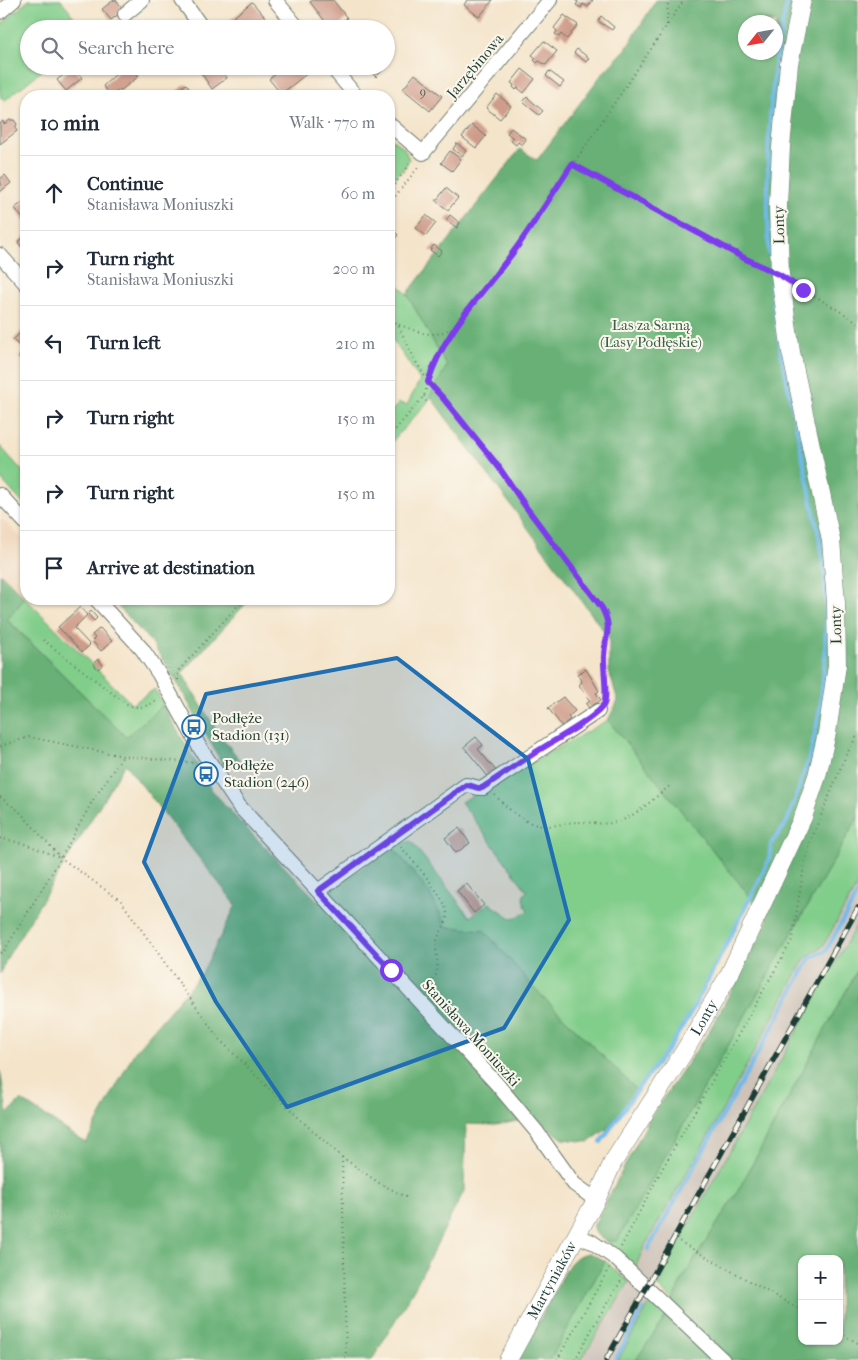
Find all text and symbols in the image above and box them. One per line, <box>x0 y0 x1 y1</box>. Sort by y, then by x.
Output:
north arrow <box>738 15 783 60</box>
search box <box>20 20 395 75</box>
street label: Jarzębinowa <box>442 29 508 103</box>
icon: search <box>38 34 66 62</box>
text: Search here <box>78 37 174 59</box>
house number: 9 <box>420 85 426 99</box>
text: 10 min <box>40 111 99 135</box>
text: Walk · 770 m <box>289 113 375 132</box>
text: Continue <box>87 173 163 195</box>
icon: ahead <box>40 179 68 207</box>
text: 60 m <box>341 184 375 203</box>
text: Stanisława Moniuszki <box>87 195 234 214</box>
street label: Lonty <box>770 205 788 244</box>
text: Turn right <box>87 248 174 270</box>
icon: right <box>40 254 68 282</box>
text: 200 m <box>332 259 375 278</box>
text: Stanisława Moniuszki <box>87 270 234 289</box>
route end <box>792 279 815 302</box>
park label: Las za Sarną (Lasy Podłęskie) <box>600 316 702 351</box>
icon: left <box>40 329 68 357</box>
text: Turn left <box>87 332 161 354</box>
text: 210 m <box>336 334 375 353</box>
icon: right <box>40 404 68 432</box>
text: Turn right <box>87 407 174 429</box>
text: 150 m <box>337 409 375 428</box>
icon: right <box>40 479 68 507</box>
text: Turn right <box>87 482 174 504</box>
text: 150 m <box>337 484 375 503</box>
icon: arrive <box>40 554 68 582</box>
text: Arrive at destination <box>87 557 255 579</box>
street label: Lonty <box>827 605 845 644</box>
place label: Podłęże Stadion (131) <box>212 709 289 744</box>
bus stop icon: Podłęże Stadion (131) <box>181 714 207 740</box>
place label: Podłęże Stadion (246) <box>224 756 309 791</box>
bus stop icon: Podłęże Stadion (246) <box>193 761 219 787</box>
route start <box>380 959 403 982</box>
street label: Stanisława Moniuszki <box>418 976 524 1091</box>
street label: Lonty <box>687 996 722 1039</box>
street label: Martyniaków <box>523 1237 581 1322</box>
map controls <box>798 1255 843 1345</box>
button: + <box>798 1255 843 1300</box>
button: − <box>798 1300 843 1345</box>

